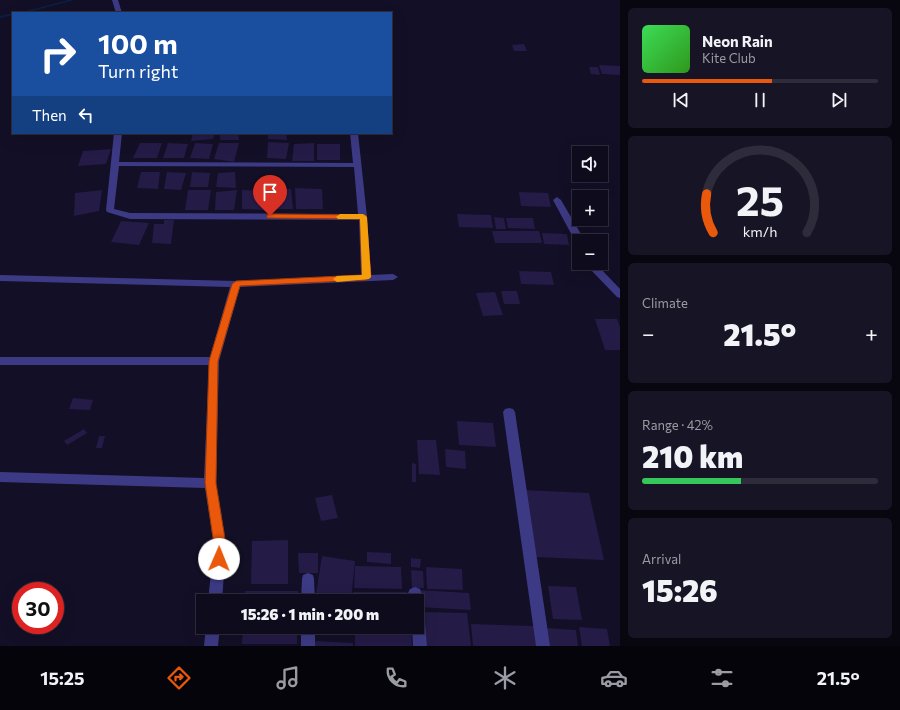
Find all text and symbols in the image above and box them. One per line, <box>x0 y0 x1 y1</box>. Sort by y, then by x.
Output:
text: 100 m <box>98 26 178 60</box>
icon: right <box>32 28 84 80</box>
text: Neon Rain <box>702 32 773 50</box>
text: Kite Club <box>702 50 756 66</box>
text: Turn right <box>98 60 178 82</box>
icon: previous <box>670 89 692 111</box>
icon: pause <box>749 89 771 111</box>
icon: next <box>828 89 850 111</box>
icon: left <box>75 104 97 126</box>
text: Then <box>32 106 67 124</box>
map controls <box>572 146 608 270</box>
button: sound <box>572 146 608 182</box>
text: 25 <box>736 174 784 225</box>
pin <box>253 175 287 216</box>
icon: arrive <box>259 181 281 203</box>
button: + <box>572 190 608 226</box>
text: km/h <box>743 222 777 240</box>
button: − <box>572 234 608 270</box>
text: Climate <box>642 295 688 311</box>
text: 21.5° <box>723 315 796 352</box>
text: − <box>642 320 655 347</box>
text: + <box>865 320 878 347</box>
text: Range · 42% <box>642 417 713 433</box>
text: 210 km <box>642 437 743 474</box>
position arrow <box>198 538 240 580</box>
text: Arrival <box>642 551 681 567</box>
text: 15:26 <box>642 571 718 608</box>
speed limit sign: 30 <box>12 582 64 634</box>
text: 15:26 · 1 min · 200 m <box>241 605 379 623</box>
icon: directions <box>165 664 193 692</box>
icon: music <box>274 664 302 692</box>
icon: phone <box>382 664 410 692</box>
icon: climate <box>491 664 519 692</box>
icon: car <box>600 664 628 692</box>
icon: filters <box>708 664 736 692</box>
text: 15:25 <box>40 667 84 689</box>
text: 21.5° <box>817 667 860 689</box>

